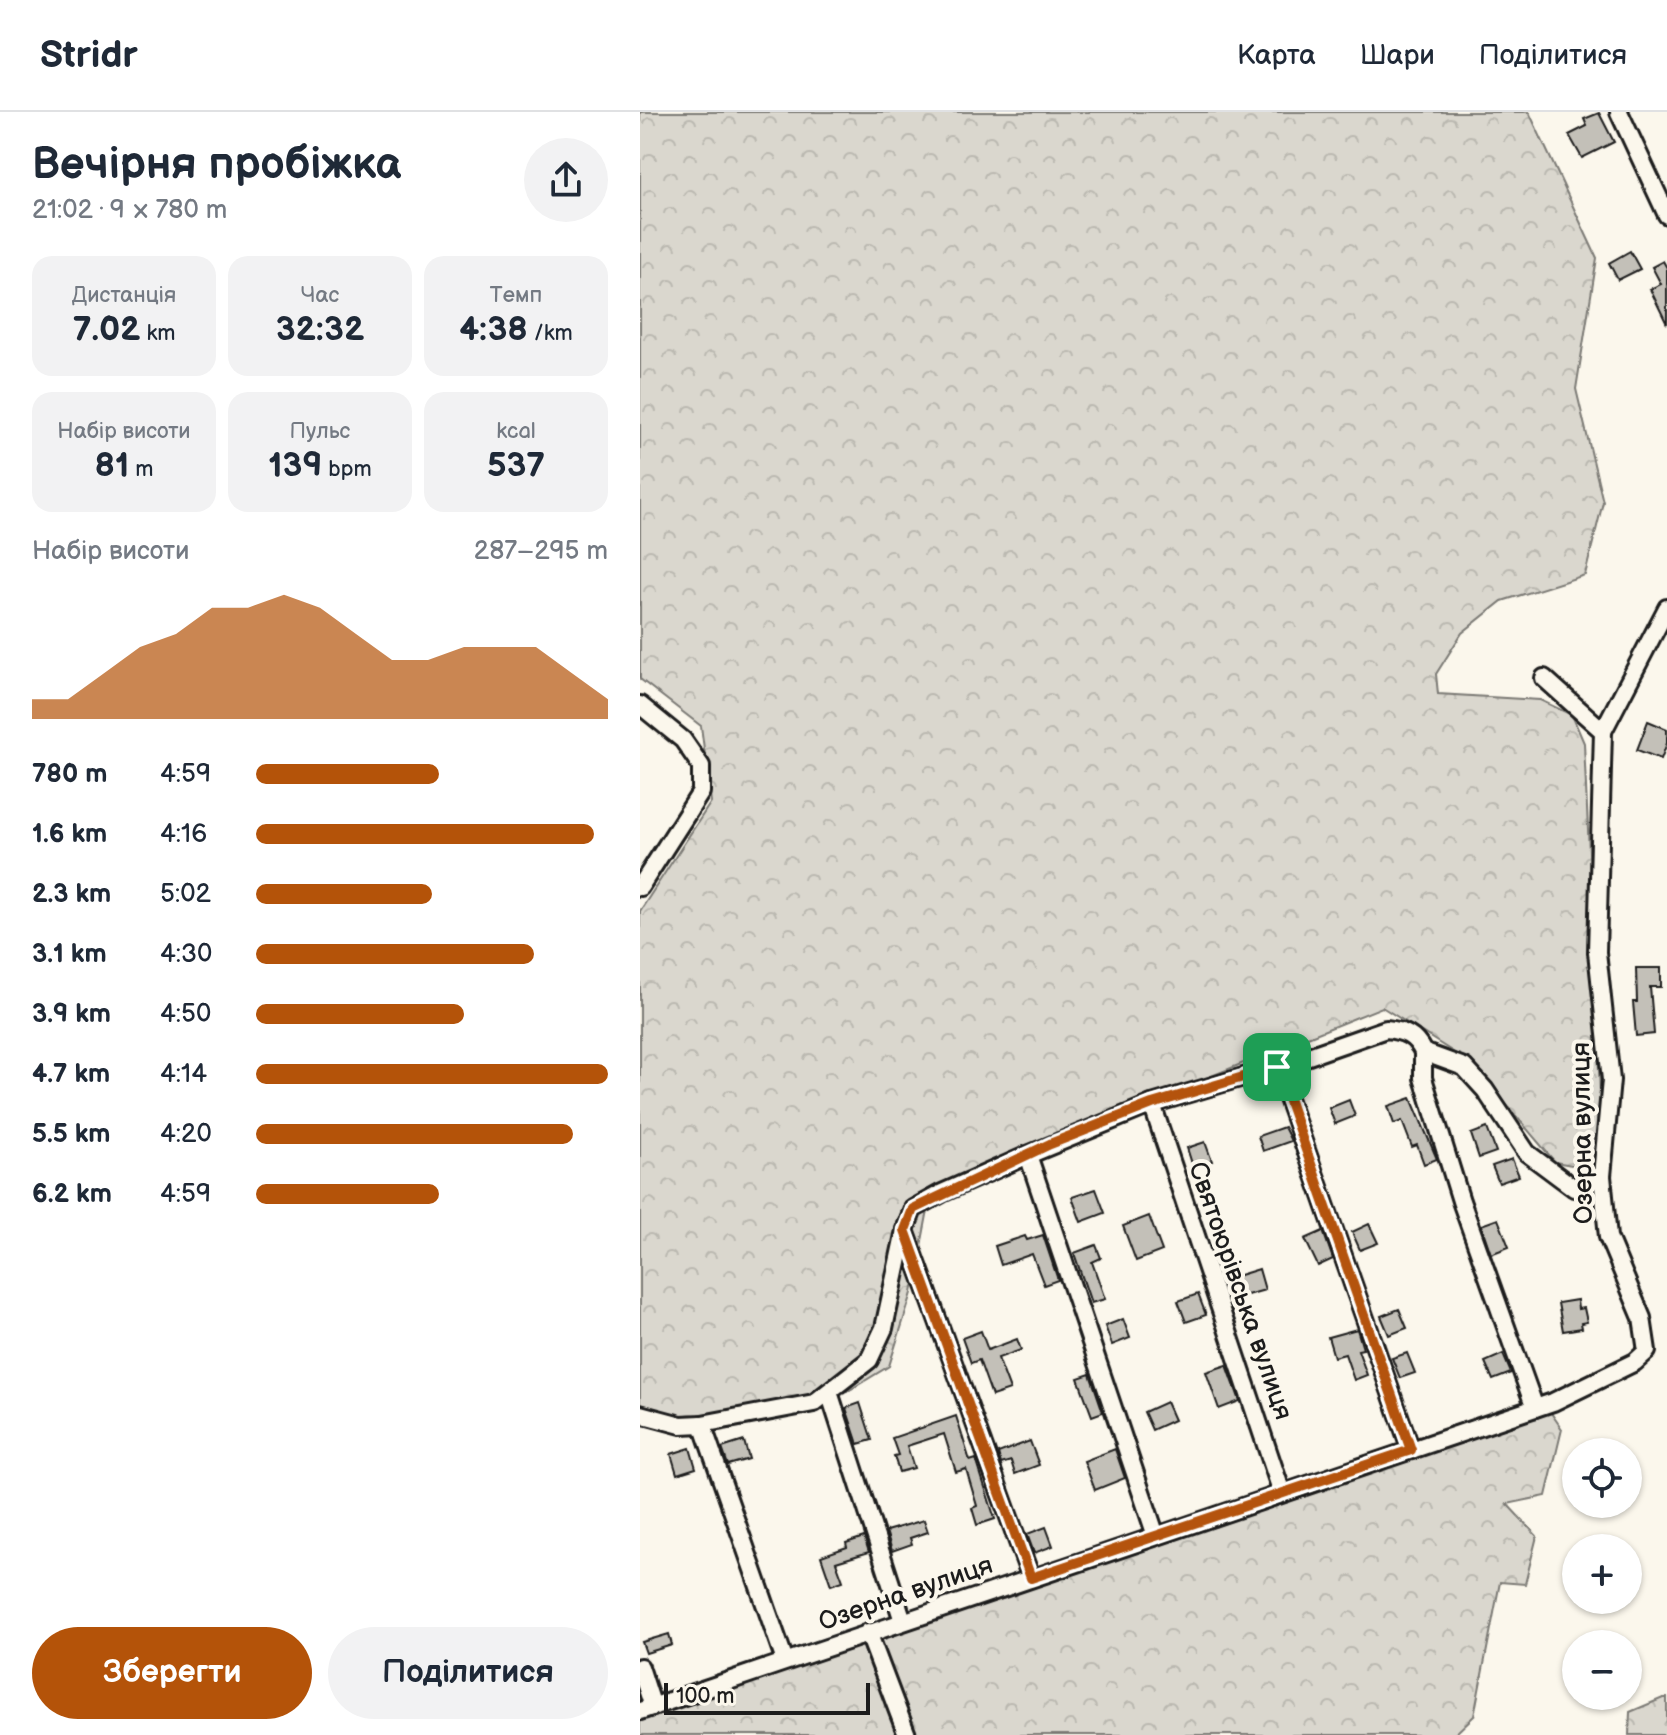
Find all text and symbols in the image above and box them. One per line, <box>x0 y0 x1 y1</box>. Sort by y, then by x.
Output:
text: Stridr <box>40 33 138 78</box>
text: Карта <box>1237 39 1316 72</box>
text: Шари <box>1360 39 1435 72</box>
text: Поділитися <box>1479 39 1627 72</box>
text: Вечірня пробіжка <box>32 138 401 191</box>
button: share <box>524 138 608 222</box>
text: 21:02 · 9 × 780 m <box>32 195 227 226</box>
text: Дистанція <box>72 282 176 309</box>
text: Час <box>301 282 339 309</box>
text: Темп <box>490 282 542 309</box>
text: 7.02 <box>73 309 140 350</box>
text: 32:32 <box>276 309 364 350</box>
text: 4:38 <box>459 309 528 350</box>
text: km <box>140 320 175 347</box>
text: /km <box>528 320 573 347</box>
text: Набір висоти <box>57 418 191 445</box>
text: Пульс <box>290 418 350 445</box>
text: kcal <box>496 418 536 445</box>
text: 81 <box>95 445 129 486</box>
text: 139 <box>268 445 322 486</box>
text: 537 <box>487 445 545 486</box>
text: m <box>129 456 153 483</box>
text: bpm <box>322 456 372 483</box>
text: Набір висоти <box>32 536 190 567</box>
text: 287–295 m <box>474 536 608 567</box>
text: 780 m <box>32 759 107 790</box>
text: 4:59 <box>160 759 211 790</box>
text: 1.6 km <box>32 819 107 850</box>
text: 4:16 <box>160 819 207 850</box>
text: 2.3 km <box>32 879 111 910</box>
text: 5:02 <box>160 879 211 910</box>
text: 3.1 km <box>32 939 107 970</box>
text: 4:30 <box>160 939 212 970</box>
text: 3.9 km <box>32 999 111 1030</box>
text: 4:50 <box>160 999 211 1030</box>
pin <box>1243 1033 1311 1101</box>
street label: Озерна вулиця <box>1566 1042 1600 1224</box>
icon: arrive <box>1255 1045 1299 1089</box>
text: 4.7 km <box>32 1059 110 1090</box>
text: 4:14 <box>160 1059 207 1090</box>
text: 5.5 km <box>32 1119 111 1150</box>
text: 4:20 <box>160 1119 212 1150</box>
street label: Святоюрівська вулиця <box>1181 1158 1299 1424</box>
text: 6.2 km <box>32 1179 112 1210</box>
text: 4:59 <box>160 1179 211 1210</box>
map controls <box>1562 1438 1642 1710</box>
button: locate <box>1562 1438 1642 1518</box>
button: + <box>1562 1534 1642 1614</box>
street label: Озерна вулиця <box>815 1550 997 1638</box>
button: Зберегти <box>32 1627 312 1719</box>
button: Поділитися <box>328 1627 608 1719</box>
button: − <box>1562 1630 1642 1710</box>
scale bar <box>664 1679 870 1715</box>
text: 100 m <box>676 1683 735 1710</box>

